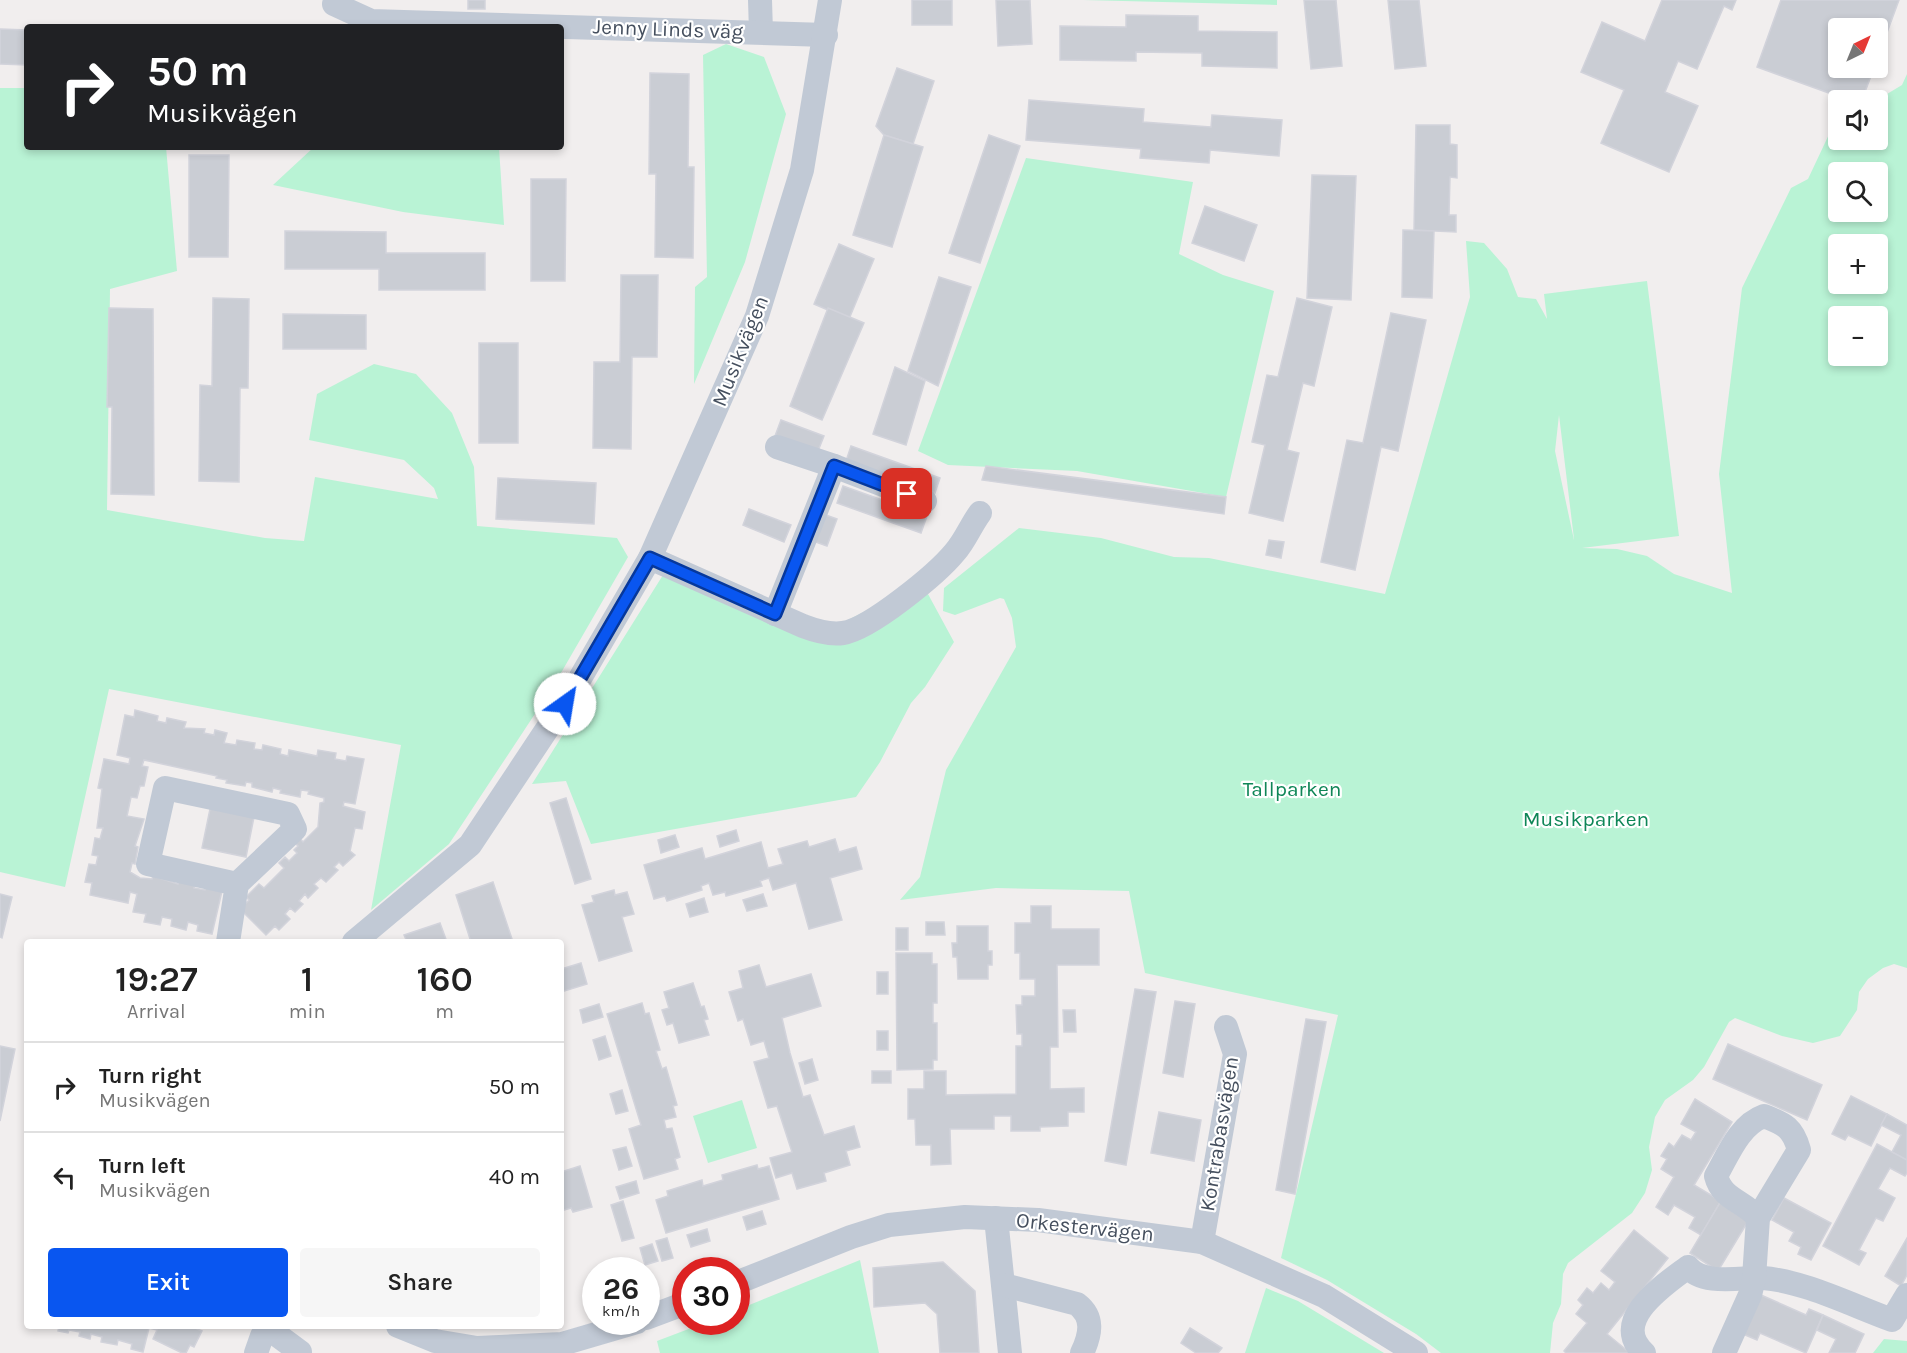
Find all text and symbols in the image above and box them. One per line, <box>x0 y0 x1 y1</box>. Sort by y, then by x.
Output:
street label: Jenny Linds väg <box>592 14 744 44</box>
north arrow <box>1828 18 1888 78</box>
map controls <box>1828 18 1888 366</box>
text: 50 m <box>147 46 249 96</box>
icon: right <box>48 48 126 126</box>
button: sound <box>1828 90 1888 150</box>
text: Musikvägen <box>147 97 298 129</box>
button: search <box>1828 162 1888 222</box>
button: + <box>1828 234 1888 294</box>
street label: Musikvägen <box>707 292 773 410</box>
button: − <box>1828 306 1888 366</box>
pin <box>881 468 932 519</box>
icon: arrive <box>890 477 923 510</box>
position arrow <box>533 672 597 736</box>
park label: Tallparken <box>1243 777 1341 801</box>
park label: Musikparken <box>1523 807 1649 831</box>
text: 19:27 <box>115 958 198 1000</box>
text: 1 <box>301 958 313 1000</box>
text: 160 <box>416 958 473 1000</box>
text: Arrival <box>127 1000 186 1023</box>
text: min <box>289 1000 325 1023</box>
text: m <box>435 1000 454 1023</box>
street label: Kontrabasvägen <box>1195 1055 1243 1213</box>
text: Turn right <box>99 1063 202 1089</box>
icon: right <box>48 1071 81 1104</box>
text: 50 m <box>489 1074 540 1100</box>
text: Musikvägen <box>99 1089 210 1112</box>
text: Turn left <box>99 1153 186 1179</box>
icon: left <box>48 1161 81 1194</box>
text: 40 m <box>489 1164 540 1190</box>
text: Musikvägen <box>99 1179 210 1202</box>
street label: Orkestervägen <box>1015 1208 1155 1246</box>
button: Exit <box>48 1248 288 1317</box>
button: Share <box>300 1248 540 1317</box>
speed limit sign: 30 <box>672 1257 750 1335</box>
text: 26 <box>603 1271 639 1307</box>
text: km/h <box>602 1302 640 1320</box>

